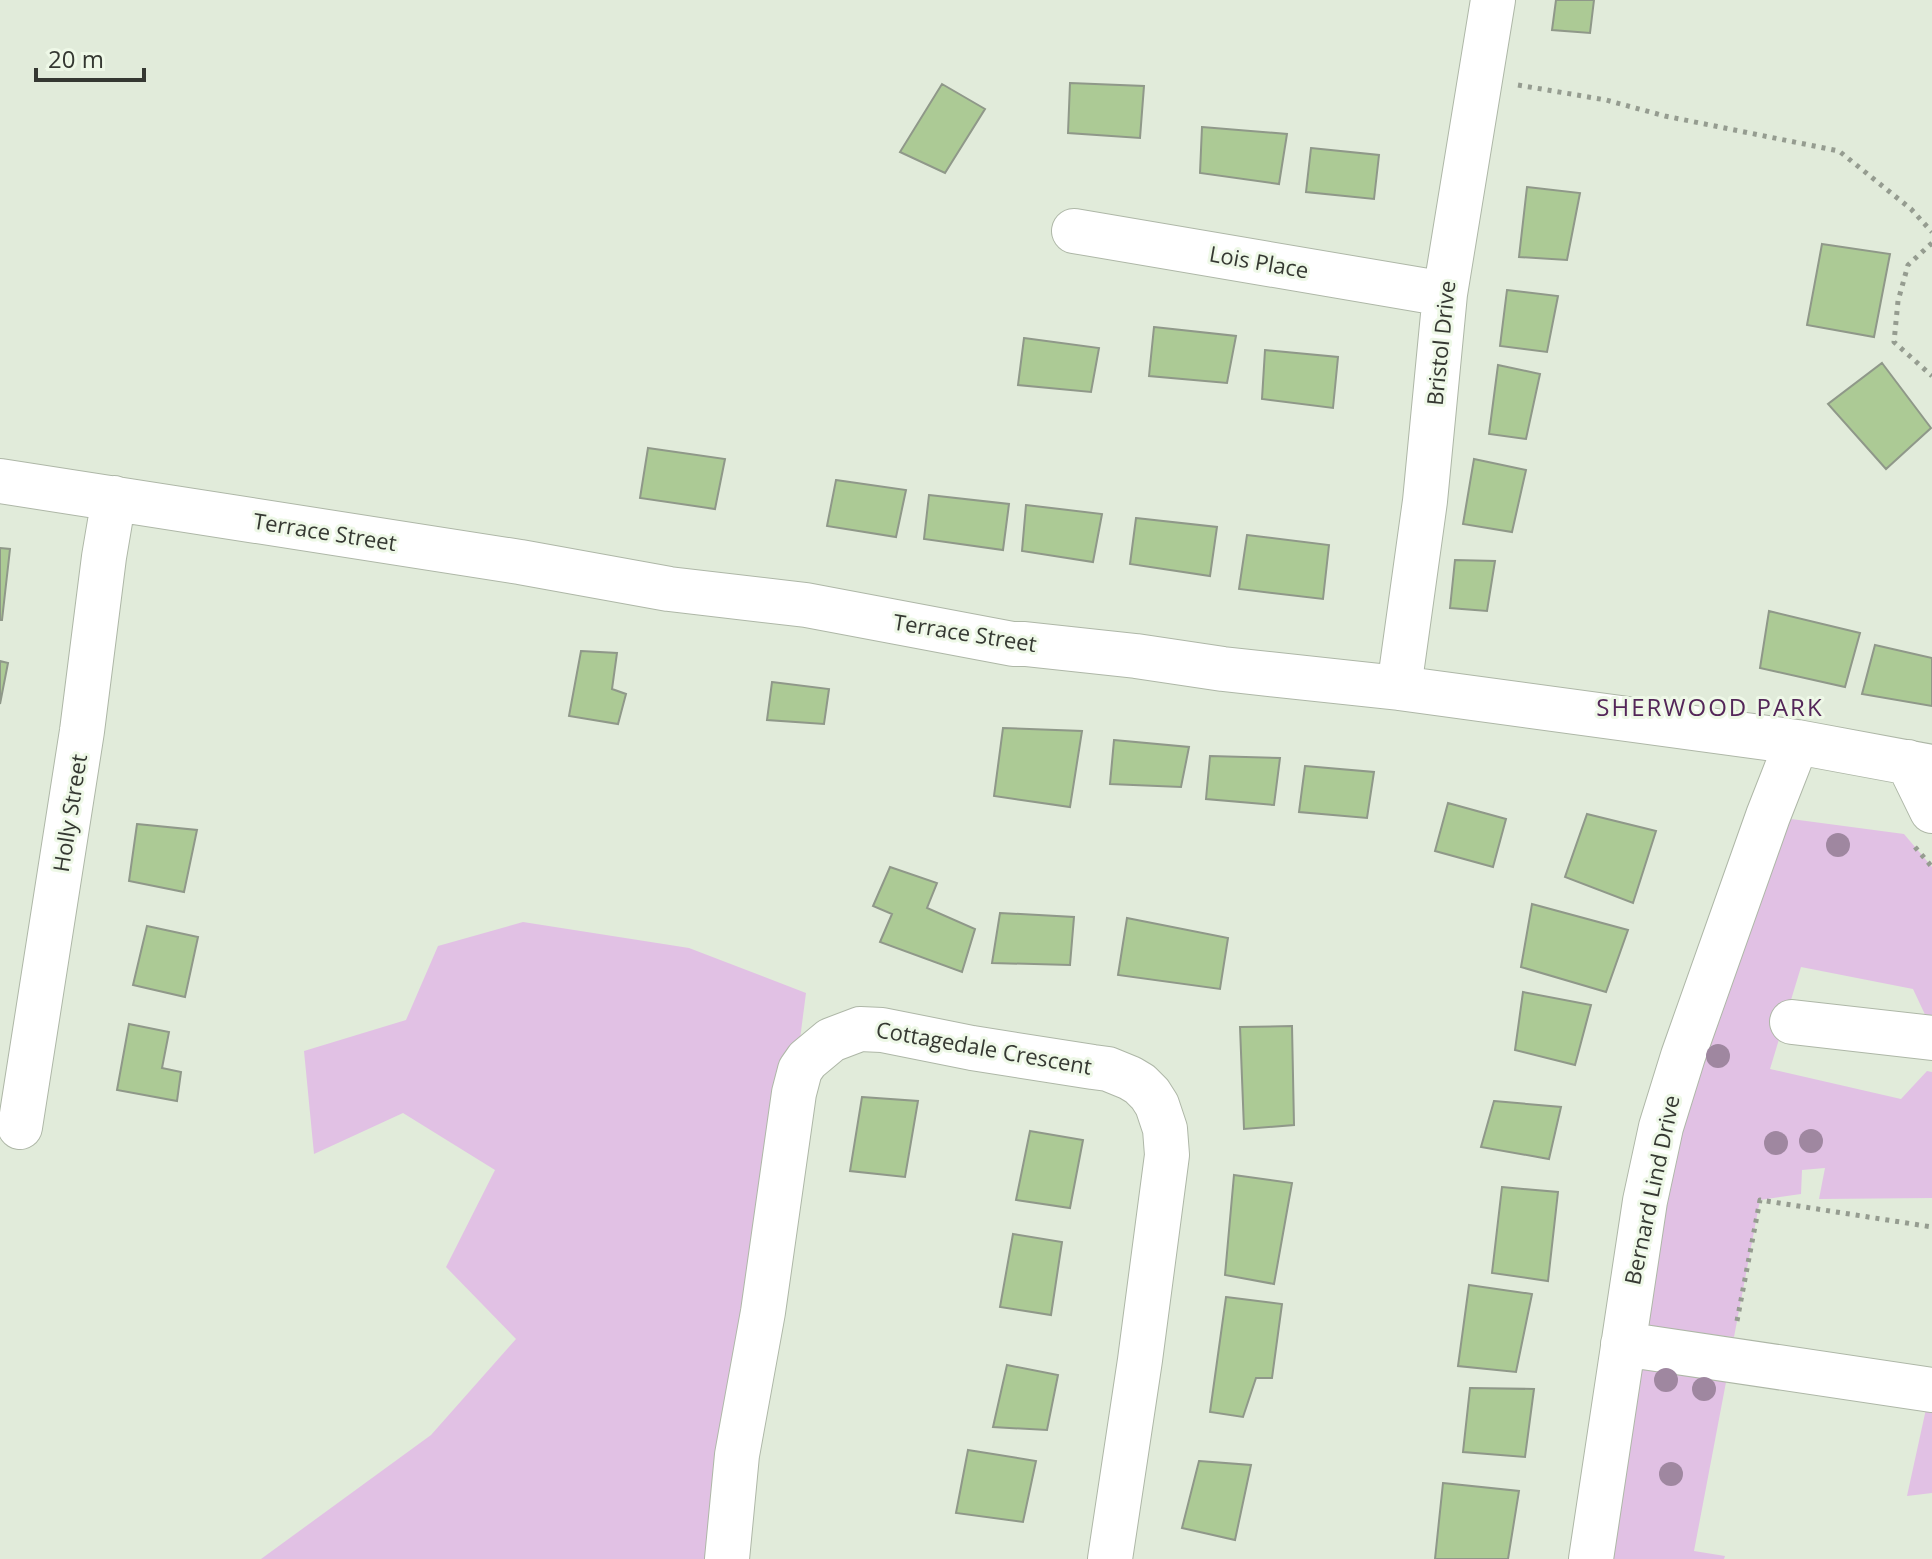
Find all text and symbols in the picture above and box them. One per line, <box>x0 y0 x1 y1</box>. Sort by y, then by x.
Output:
scale bar <box>36 32 144 82</box>
text: 20 m <box>48 42 104 75</box>
street label: Lois Place <box>1207 238 1311 285</box>
street label: Bristol Drive <box>1419 279 1461 407</box>
street label: Terrace Street <box>251 505 399 557</box>
street label: Terrace Street <box>891 606 1039 658</box>
district label: SHERWOOD PARK <box>1596 690 1824 723</box>
street label: Holly Street <box>45 752 93 874</box>
street label: Cottagedale Crescent <box>874 1013 1095 1081</box>
street label: Bernard Lind Drive <box>1616 1092 1686 1287</box>

